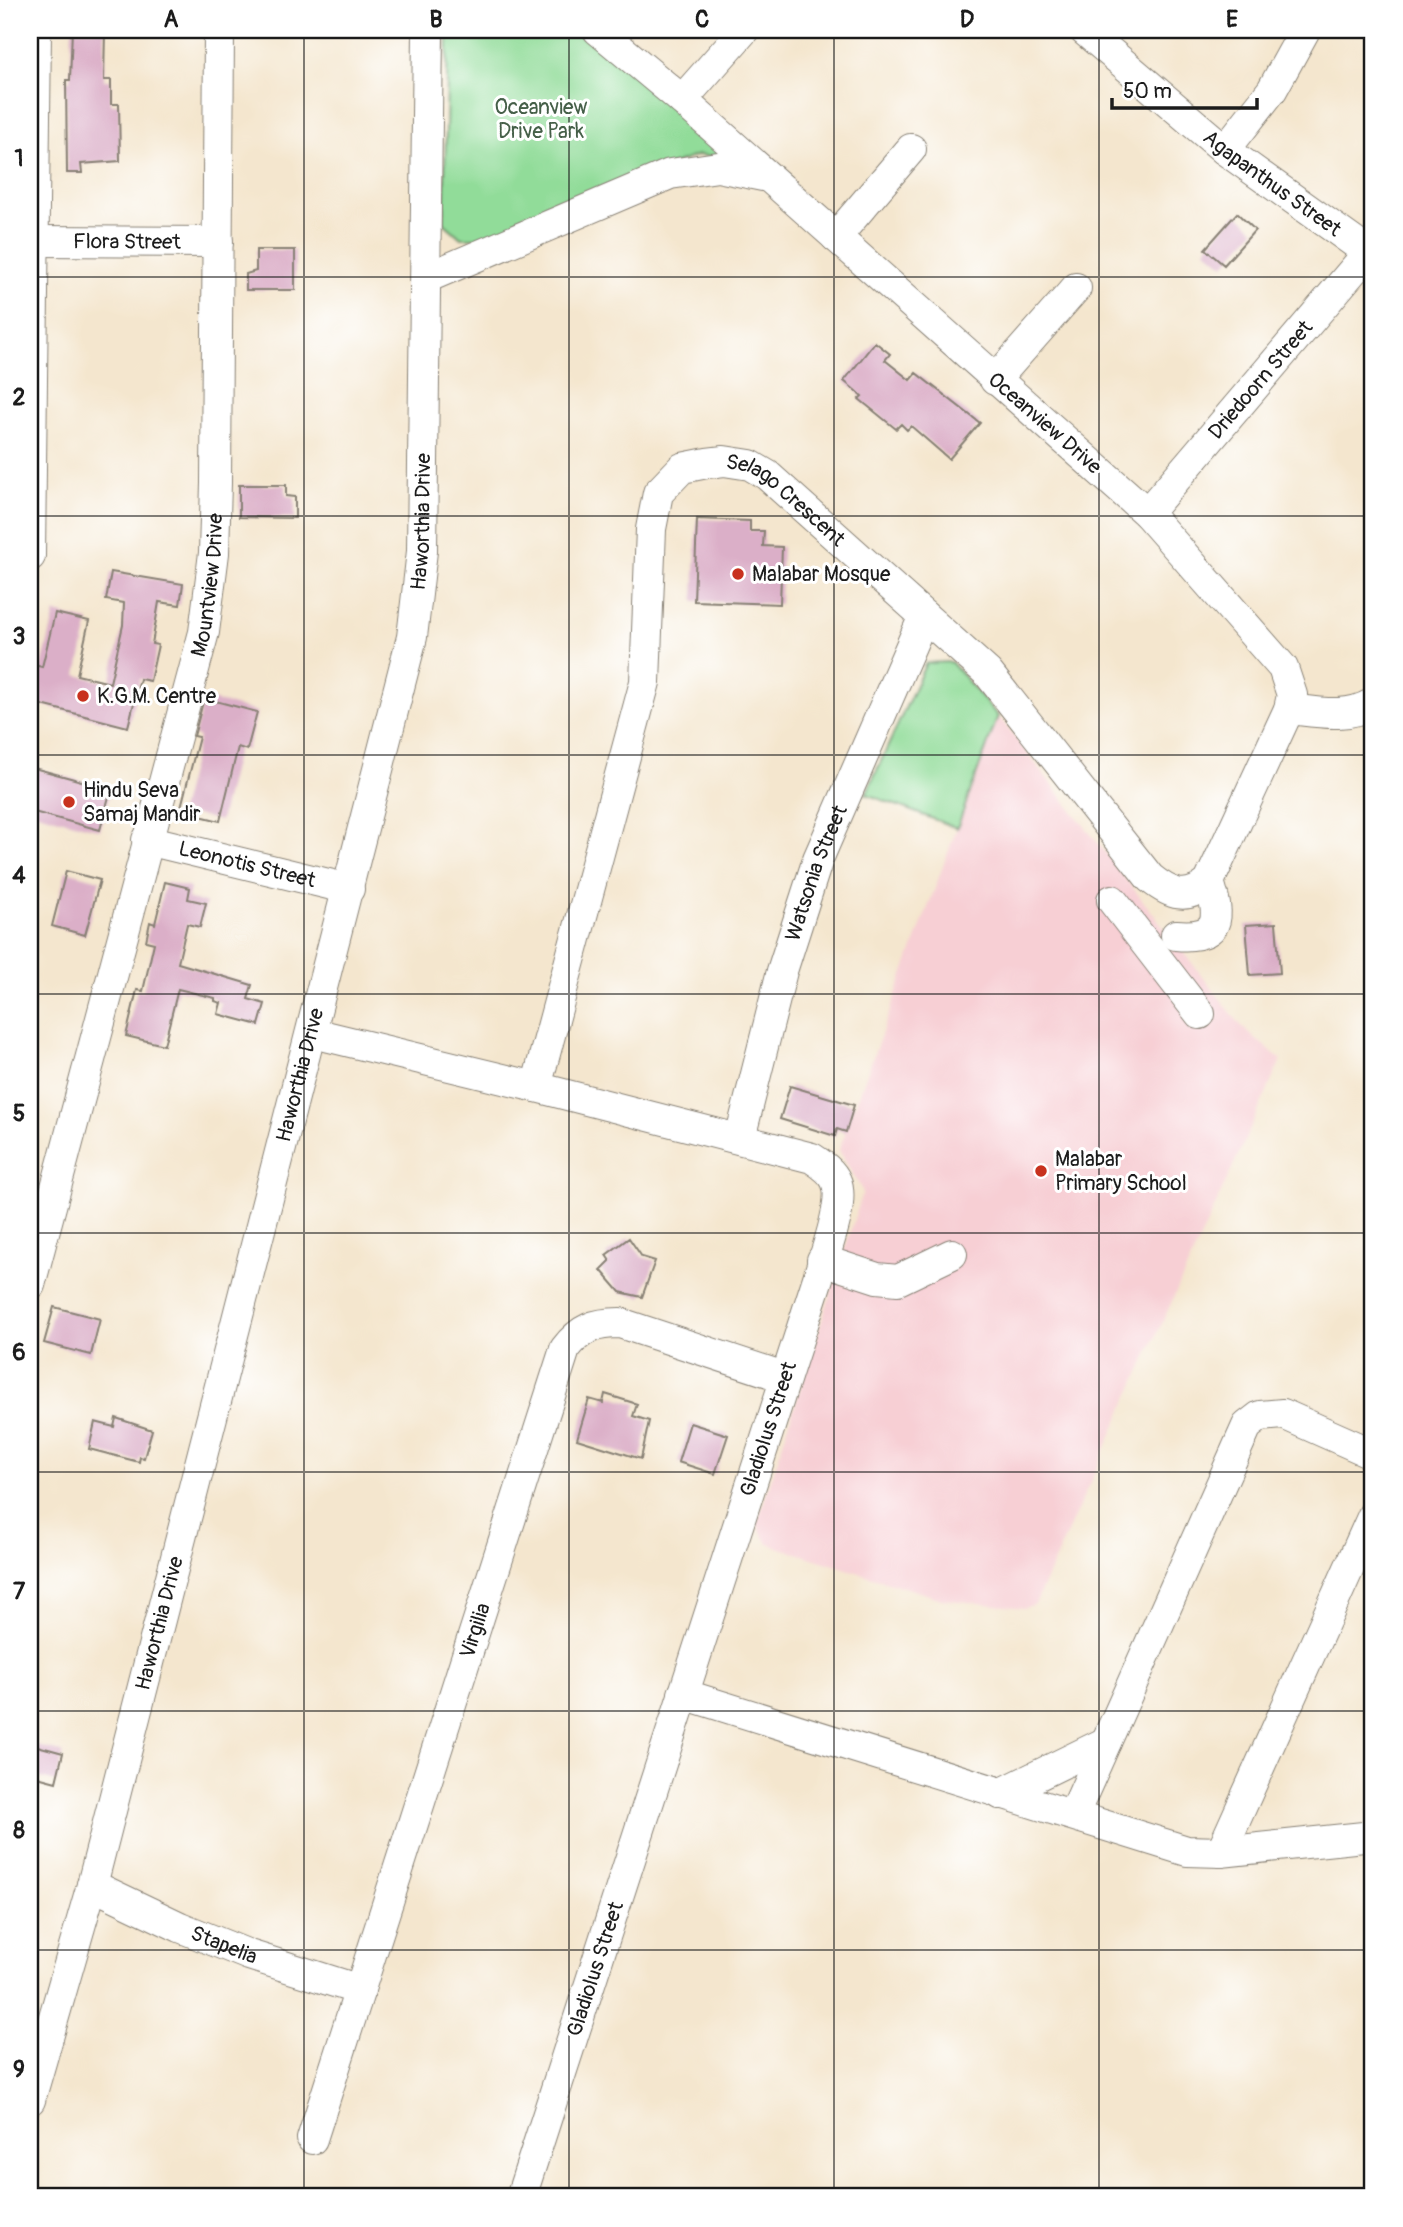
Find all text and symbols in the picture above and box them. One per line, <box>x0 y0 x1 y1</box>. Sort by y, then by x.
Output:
text: A <box>164 5 179 34</box>
text: B <box>429 5 443 34</box>
text: C <box>695 5 709 34</box>
text: D <box>960 5 974 34</box>
text: E <box>1226 5 1238 34</box>
scale bar <box>1112 66 1258 110</box>
text: 50 m <box>1123 78 1172 105</box>
park label: Oceanview Drive Park <box>494 94 588 145</box>
street label: Agapanthus Street <box>1197 124 1347 243</box>
text: 1 <box>15 144 24 173</box>
street label: Flora Street <box>73 228 181 256</box>
street label: Driedoorn Street <box>1202 314 1319 445</box>
street label: Oceanview Drive <box>982 366 1108 481</box>
text: 2 <box>13 383 26 412</box>
street label: Selago Crescent <box>724 449 851 553</box>
street label: Haworthia Drive <box>405 452 437 592</box>
street label: Mountview Drive <box>185 512 229 660</box>
place label: Malabar Mosque <box>752 561 891 588</box>
marker: Malabar Mosque <box>730 566 746 582</box>
text: 3 <box>13 622 25 651</box>
place label: K.G.M. Centre <box>97 683 217 710</box>
marker: K.G.M. Centre <box>75 688 91 704</box>
place label: Hindu Seva Samaj Mandir <box>83 777 201 828</box>
marker: Hindu Seva Samaj Mandir <box>61 794 77 810</box>
street label: Watsonia Street <box>780 800 854 945</box>
street label: Leonotis Street <box>176 835 319 895</box>
text: 4 <box>12 861 26 890</box>
street label: Haworthia Drive <box>270 1005 330 1145</box>
text: 5 <box>13 1099 25 1128</box>
place label: Malabar Primary School <box>1055 1146 1187 1197</box>
marker: Malabar Primary School <box>1033 1163 1049 1179</box>
text: 6 <box>12 1338 26 1367</box>
street label: Gladiolus Street <box>734 1358 803 1500</box>
street label: Haworthia Drive <box>129 1553 190 1693</box>
text: 7 <box>13 1577 26 1606</box>
street label: Virgilia <box>454 1599 497 1662</box>
text: 8 <box>13 1816 25 1845</box>
street label: Gladiolus Street <box>561 1898 630 2040</box>
street label: Stapelia <box>187 1920 260 1971</box>
text: 9 <box>13 2055 25 2084</box>

